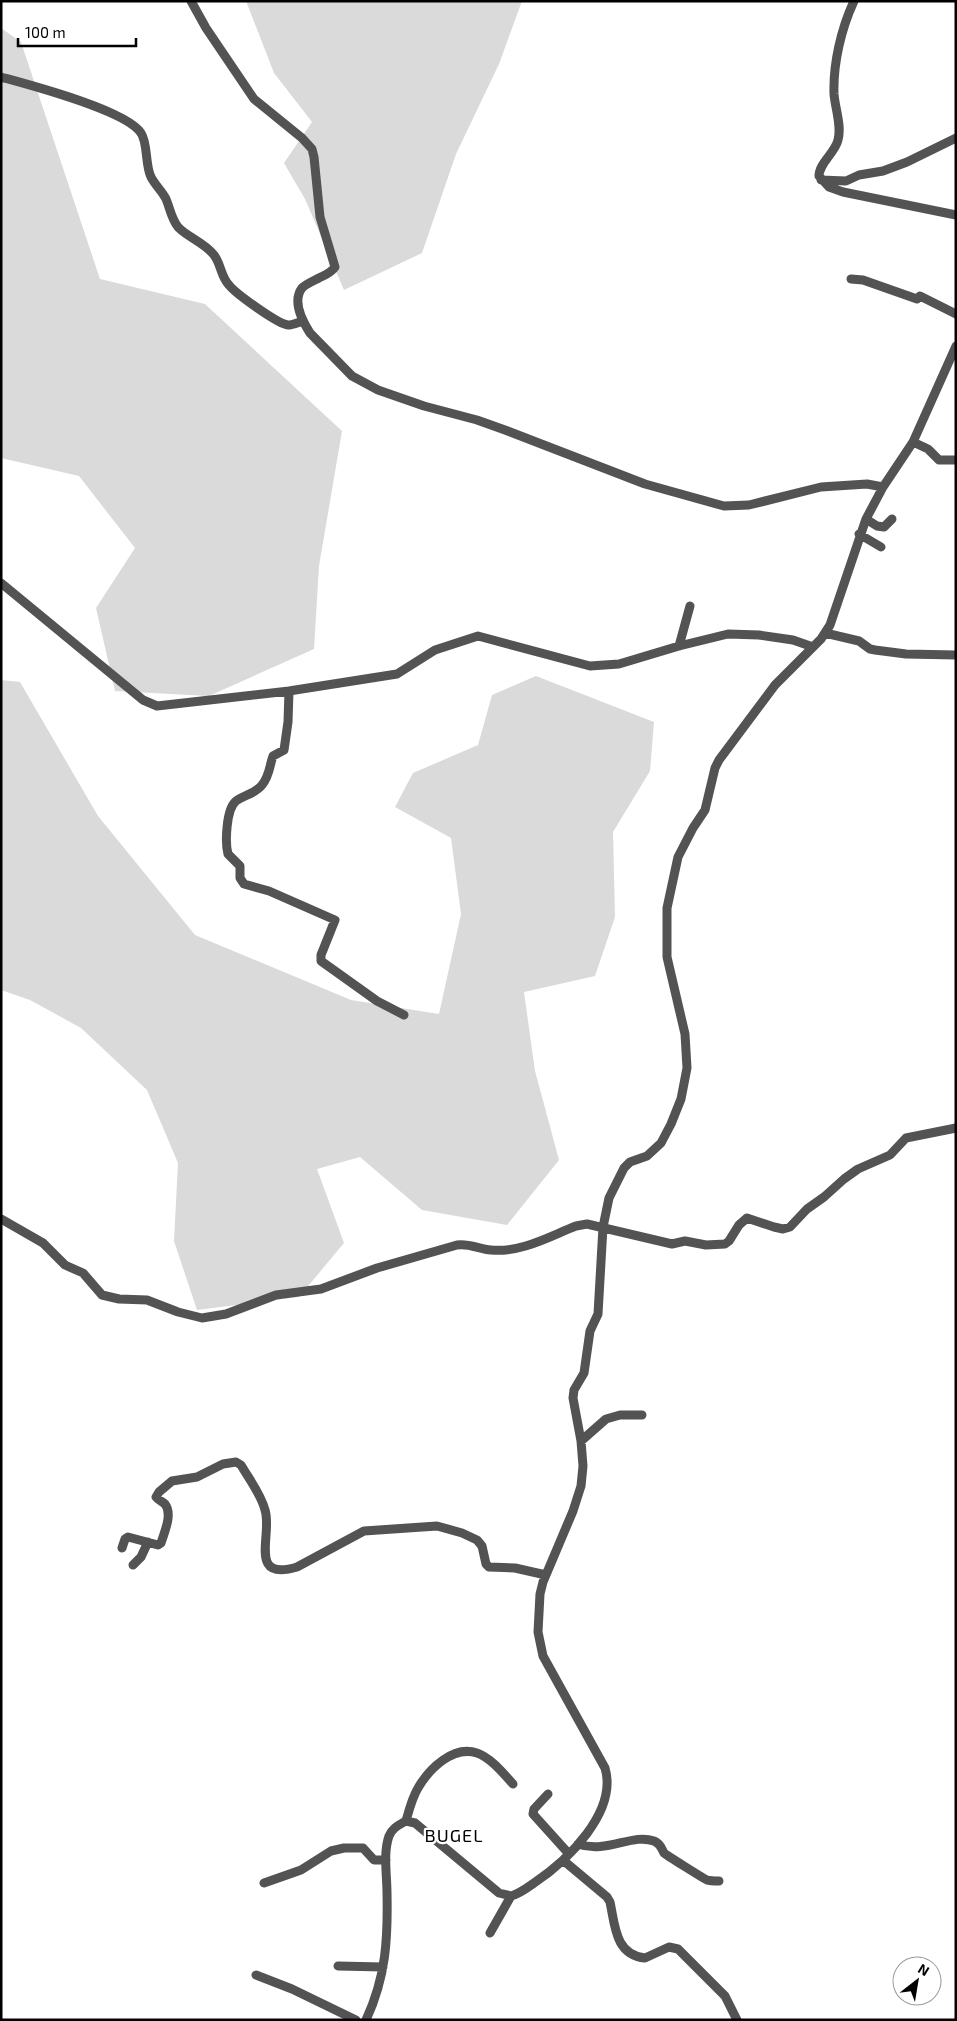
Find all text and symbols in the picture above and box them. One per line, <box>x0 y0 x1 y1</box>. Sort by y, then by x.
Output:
scale bar <box>18 15 135 47</box>
text: 100 m <box>25 23 66 41</box>
district label: BUGEL <box>425 1824 483 1846</box>
north arrow <box>892 1956 942 2006</box>
text: N <box>915 1960 933 1979</box>

